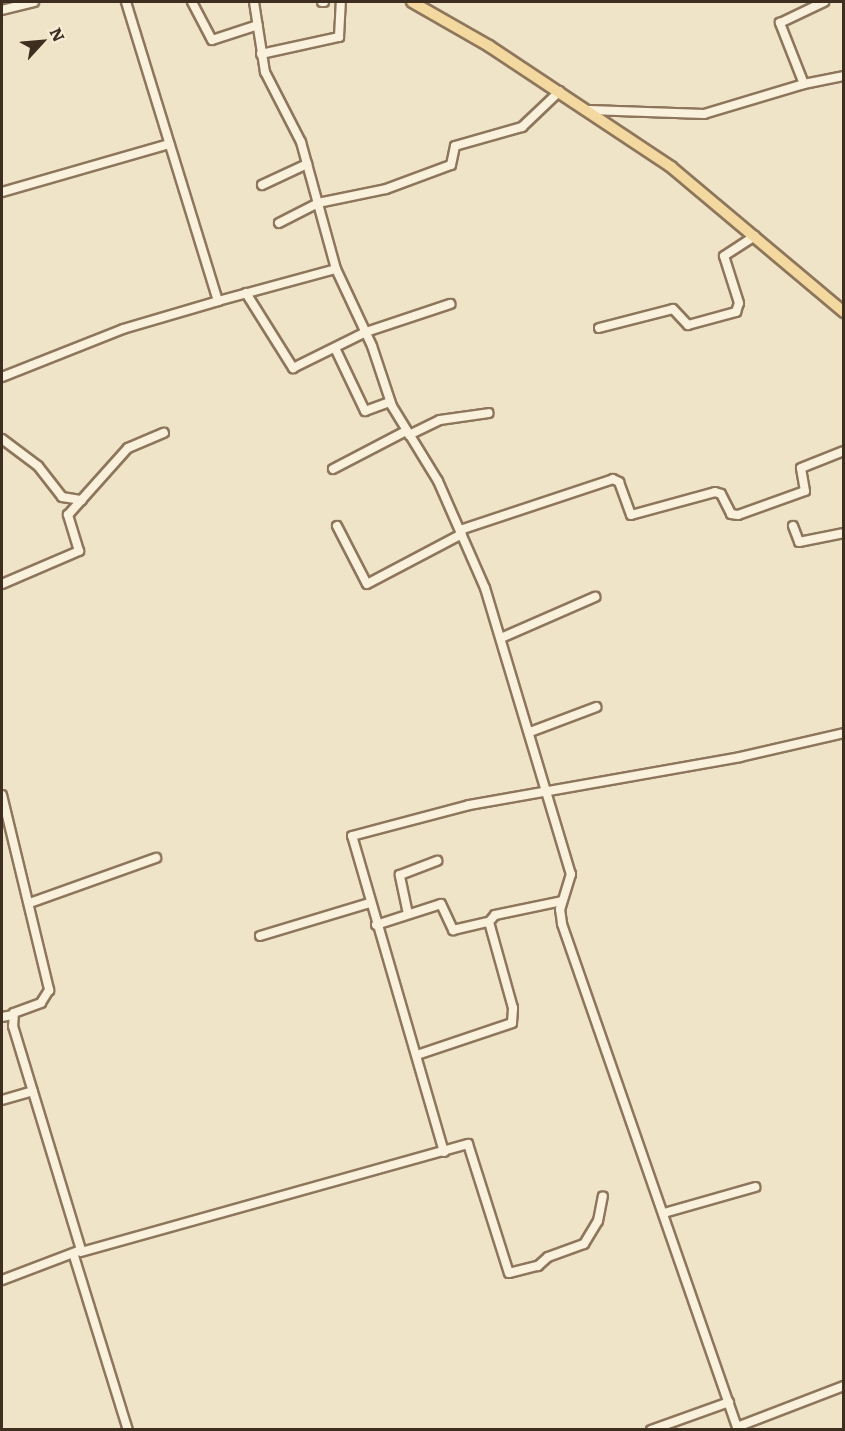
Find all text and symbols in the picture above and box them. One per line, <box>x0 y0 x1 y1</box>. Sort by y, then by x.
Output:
north arrow <box>12 12 72 72</box>
text: N <box>44 23 72 45</box>

